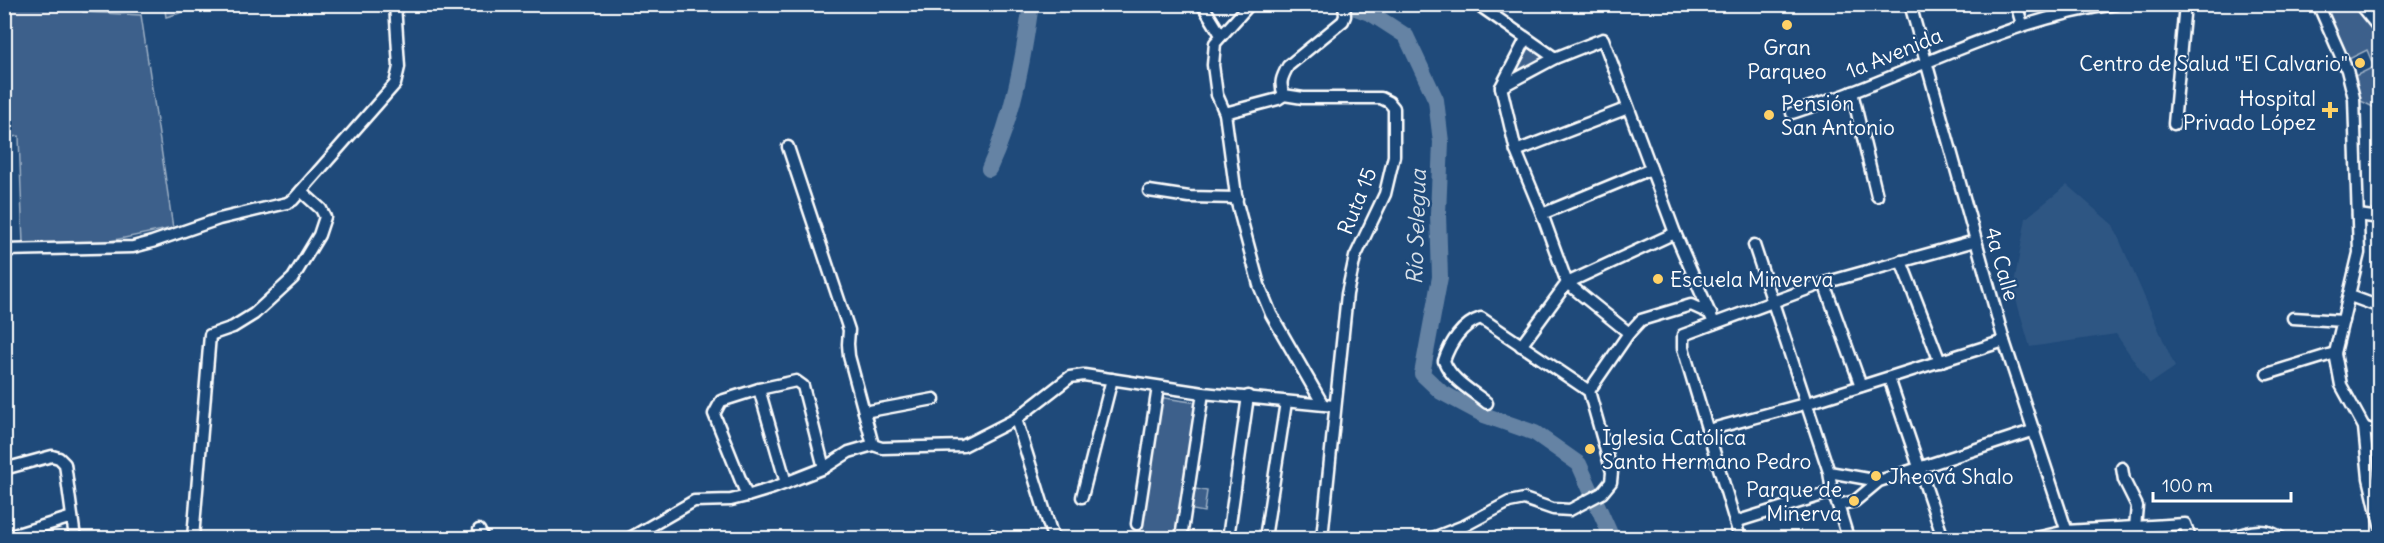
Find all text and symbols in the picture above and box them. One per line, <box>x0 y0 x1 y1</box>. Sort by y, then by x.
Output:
marker: Gran Parqueo <box>1780 18 1794 32</box>
street label: 1a Avenida <box>1842 21 1946 85</box>
place label: Gran Parqueo <box>1747 34 1827 85</box>
place label: Centro de Salud "El Calvario" <box>2079 50 2348 77</box>
marker: Centro de Salud "El Calvario" <box>2353 56 2367 70</box>
place label: Hospital Privado López <box>2183 85 2316 136</box>
place label: Pensión San Antonio <box>1781 90 1895 141</box>
marker: Hospital Privado López <box>2321 101 2339 119</box>
marker: Pensión San Antonio <box>1762 108 1776 122</box>
street label: Ruta 15 <box>1331 163 1383 239</box>
water label: Río Selegua <box>1400 168 1432 285</box>
street label: 4a Calle <box>1979 224 2025 304</box>
place label: Escuela Minverva <box>1670 266 1834 293</box>
marker: Escuela Minverva <box>1651 272 1665 286</box>
place label: Iglesia Católica Santo Hermano Pedro <box>1602 424 1811 475</box>
marker: Iglesia Católica Santo Hermano Pedro <box>1583 442 1597 456</box>
place label: Jheová Shalo <box>1888 463 2014 490</box>
scale bar <box>2153 465 2291 503</box>
marker: Jheová Shalo <box>1869 469 1883 483</box>
text: 100 m <box>2162 474 2213 497</box>
place label: Parque de Minerva <box>1746 476 1842 527</box>
marker: Parque de Minerva <box>1847 494 1861 508</box>

